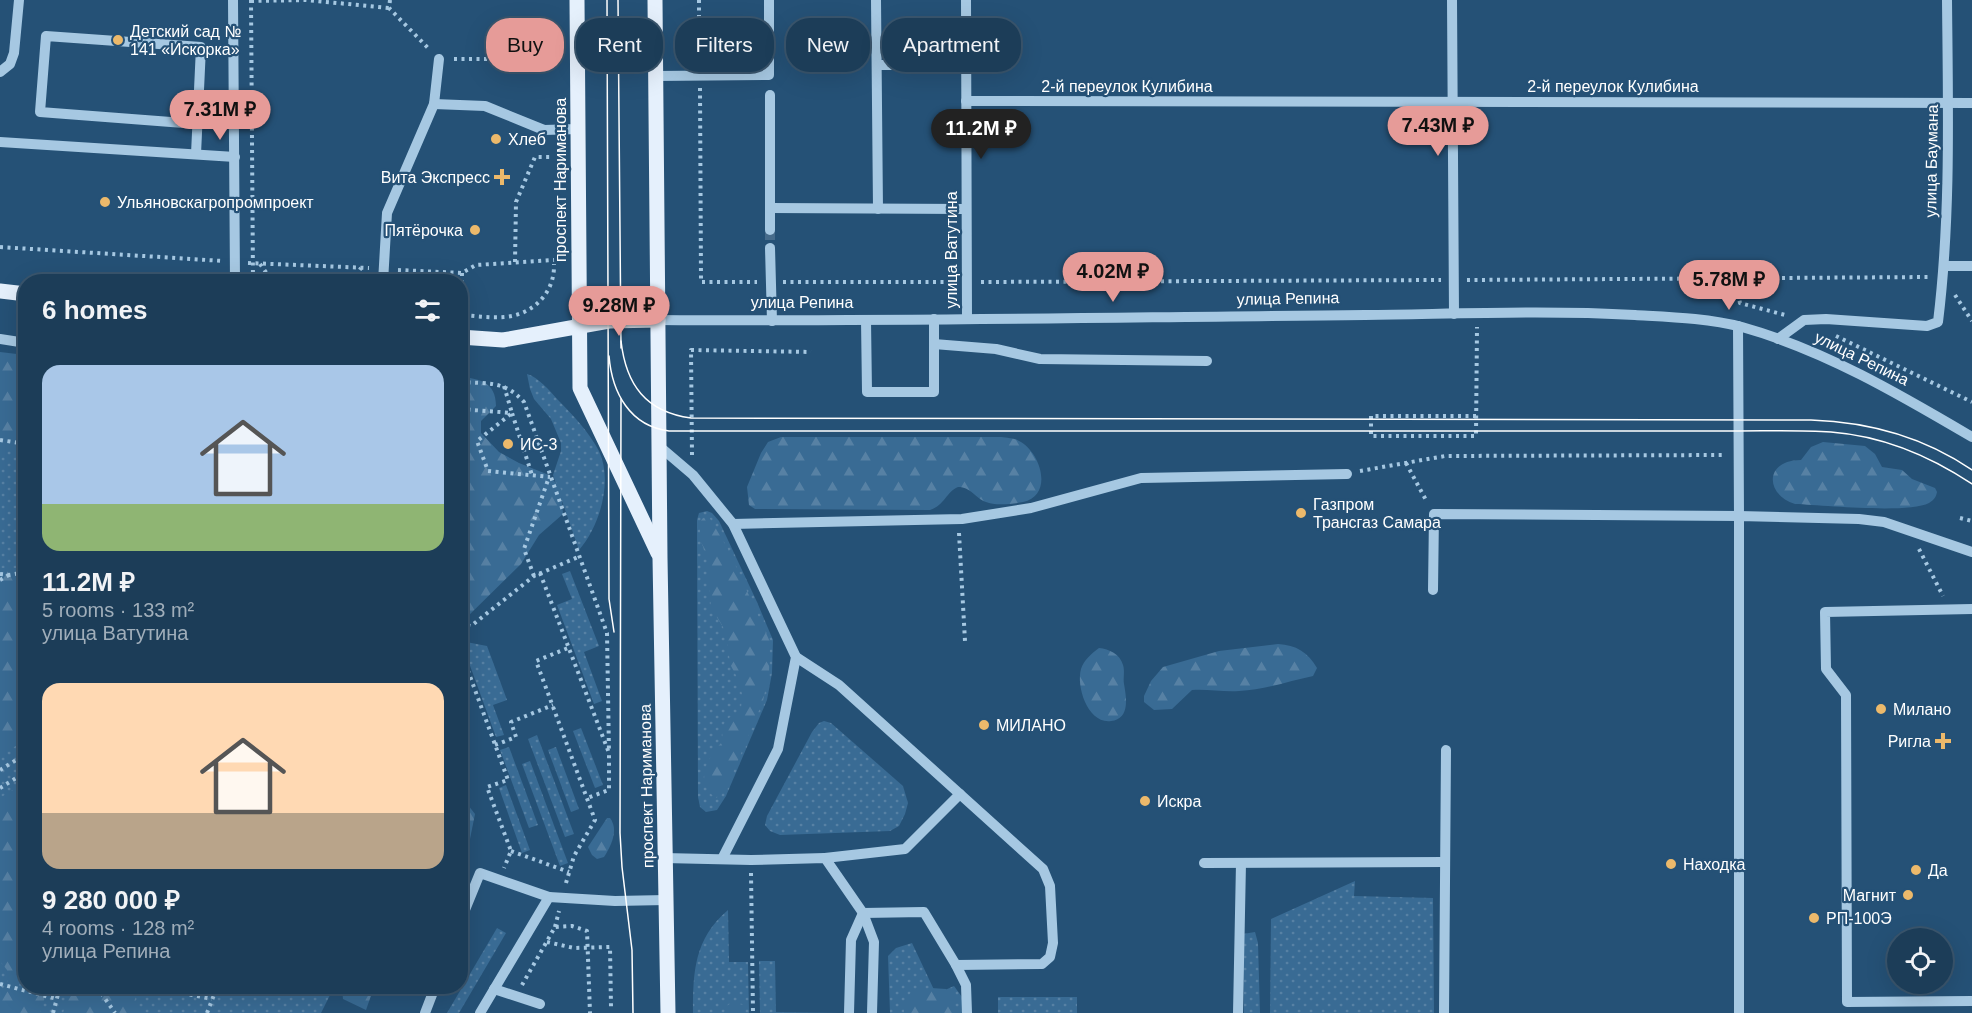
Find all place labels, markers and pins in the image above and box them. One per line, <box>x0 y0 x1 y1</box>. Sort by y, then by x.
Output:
place label: Детский сад № 141 «Искорка» <box>130 23 242 58</box>
marker: Детский сад № 141 «Искорка» <box>111 33 125 47</box>
pin: 7.31M ₽ <box>165 90 275 141</box>
pin: 7.43M ₽ <box>1383 106 1493 157</box>
pin: 11.2M ₽ <box>926 109 1036 160</box>
place label: Хлеб <box>508 131 546 148</box>
marker: Хлеб <box>489 132 503 146</box>
place label: Вита Экспресс <box>381 169 490 186</box>
marker: Вита Экспресс <box>495 170 509 184</box>
place label: Ульяновскагропромпроект <box>117 194 314 211</box>
marker: Ульяновскагропромпроект <box>98 195 112 209</box>
place label: Пятёрочка <box>385 222 463 239</box>
marker: Пятёрочка <box>468 223 482 237</box>
pin: 4.02M ₽ <box>1058 252 1168 303</box>
pin: 5.78M ₽ <box>1674 260 1784 311</box>
pin: 9.28M ₽ <box>564 286 674 337</box>
place label: ИС-3 <box>520 436 557 453</box>
marker: ИС-3 <box>501 437 515 451</box>
place label: Газпром Трансгаз Самара <box>1313 496 1441 531</box>
marker: Газпром Трансгаз Самара <box>1294 506 1308 520</box>
place label: Милано <box>1893 701 1951 718</box>
marker: Милано <box>1874 702 1888 716</box>
place label: МИЛАНО <box>996 717 1066 734</box>
marker: МИЛАНО <box>977 718 991 732</box>
place label: Ригла <box>1888 733 1931 750</box>
marker: Ригла <box>1936 734 1950 748</box>
place label: Искра <box>1157 793 1201 810</box>
marker: Искра <box>1138 794 1152 808</box>
place label: Находка <box>1683 856 1746 873</box>
marker: Находка <box>1664 857 1678 871</box>
place label: Да <box>1928 862 1948 879</box>
marker: Да <box>1909 863 1923 877</box>
place label: Магнит <box>1843 887 1897 904</box>
marker: Магнит <box>1901 888 1915 902</box>
place label: РП-100Э <box>1826 910 1892 927</box>
marker: РП-100Э <box>1807 911 1821 925</box>

